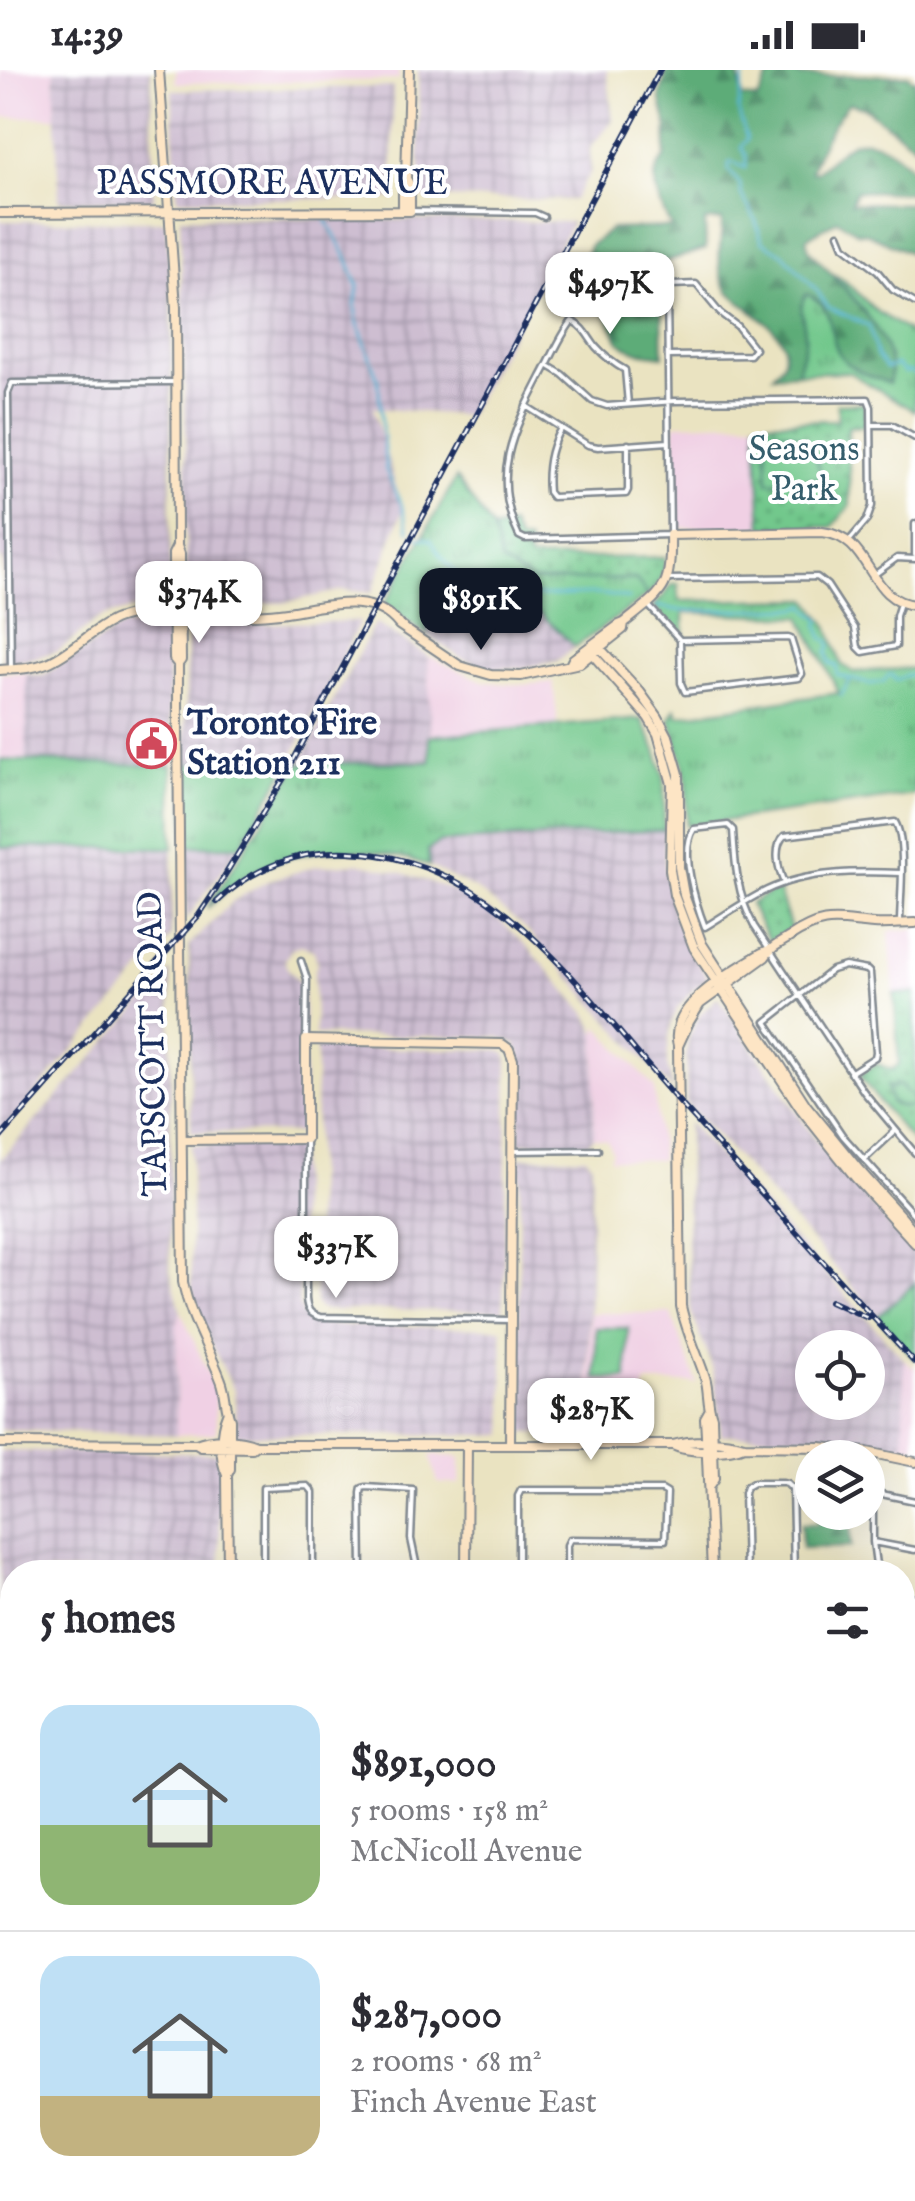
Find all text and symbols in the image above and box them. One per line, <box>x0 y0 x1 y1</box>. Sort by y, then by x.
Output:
text: 14:39 <box>50 11 124 59</box>
street label: PASSMORE AVENUE <box>96 162 448 207</box>
pin: $497K <box>540 252 680 337</box>
text: $497K <box>567 264 653 305</box>
park label: Seasons Park <box>748 428 860 513</box>
pin: $374K <box>129 561 269 646</box>
pin: $891K <box>411 568 551 653</box>
text: $374K <box>157 573 241 614</box>
text: $891K <box>441 580 521 621</box>
place label: Toronto Fire Station 211 <box>186 702 377 787</box>
public building icon: Toronto Fire Station 211 <box>126 718 178 770</box>
street label: TAPSCOTT ROAD <box>129 891 179 1197</box>
pin: $337K <box>266 1216 406 1301</box>
text: $337K <box>296 1228 376 1269</box>
map controls <box>795 1330 885 1530</box>
button: locate <box>795 1330 885 1420</box>
pin: $287K <box>521 1378 661 1463</box>
text: $287K <box>549 1390 633 1431</box>
button: layers <box>795 1440 885 1530</box>
icon: filters <box>820 1593 875 1648</box>
text: 5 homes <box>40 1594 176 1647</box>
text: $891,000 <box>350 1738 497 1791</box>
icon: home <box>120 1745 240 1865</box>
text: 5 rooms · 158 m² <box>350 1791 549 1832</box>
text: McNicoll Avenue <box>350 1832 582 1873</box>
text: $287,000 <box>350 1989 502 2042</box>
icon: home <box>120 1996 240 2116</box>
text: 2 rooms · 68 m² <box>350 2042 542 2083</box>
text: Finch Avenue East <box>350 2083 597 2124</box>

